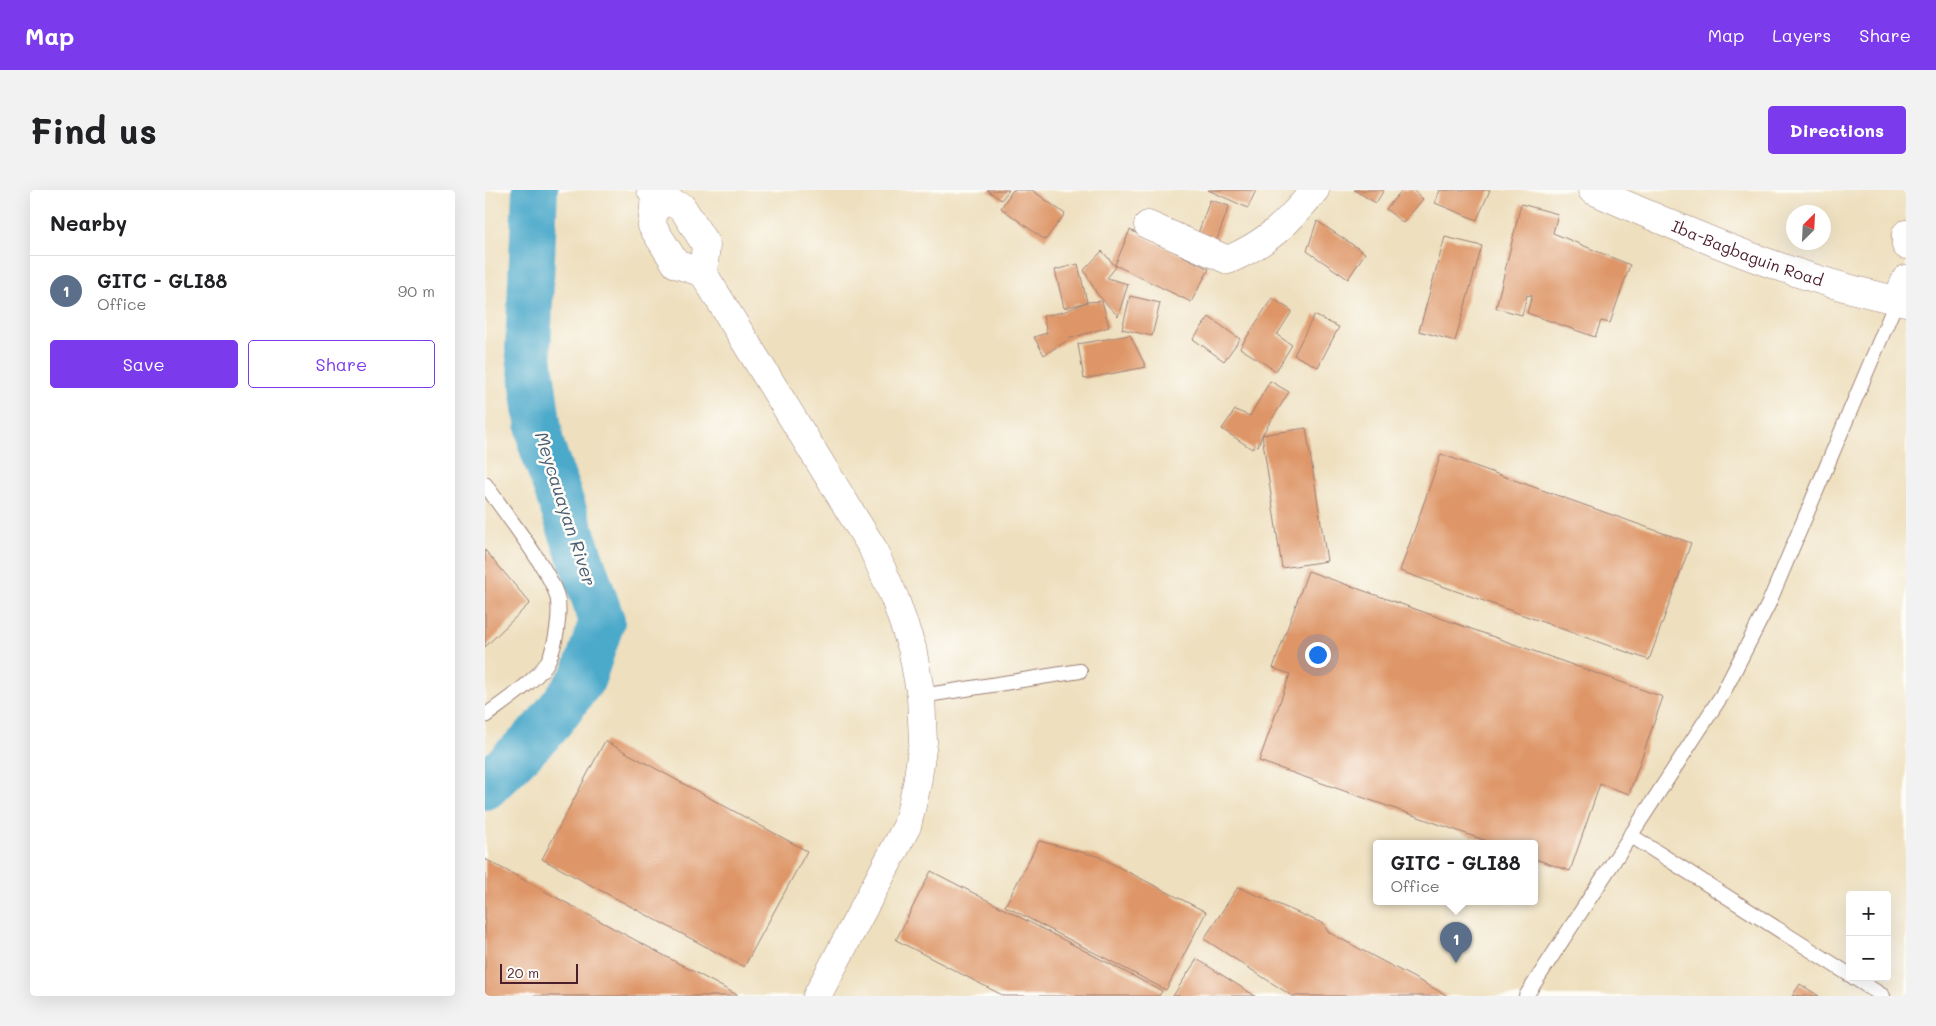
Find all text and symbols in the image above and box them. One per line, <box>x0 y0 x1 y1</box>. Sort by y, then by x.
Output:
text: Map <box>25 20 74 51</box>
text: Map <box>1708 23 1744 47</box>
text: Layers <box>1772 23 1831 47</box>
text: Share <box>1859 23 1911 47</box>
button: Directions <box>1768 106 1906 154</box>
text: Find us <box>30 107 157 153</box>
north arrow <box>1786 205 1831 250</box>
text: Nearby <box>50 209 127 236</box>
street label: Iba-Bagbaguin Road <box>1669 215 1826 290</box>
text: GITC - GLI88 <box>97 268 227 293</box>
text: 1 <box>62 280 70 301</box>
text: 90 m <box>398 280 435 301</box>
text: Office <box>97 293 146 314</box>
button: Save <box>50 340 238 388</box>
button: Share <box>248 340 435 388</box>
water label: Meycauayan River <box>530 428 602 589</box>
your location <box>1305 642 1331 668</box>
popup <box>1373 840 1538 905</box>
text: GITC - GLI88 <box>1390 850 1521 875</box>
text: Office <box>1390 875 1440 896</box>
map controls <box>1846 891 1891 981</box>
button: + <box>1846 891 1891 936</box>
pin: 1 <box>1440 922 1472 963</box>
button: − <box>1846 936 1891 981</box>
scale bar <box>500 961 577 984</box>
text: 20 m <box>507 963 539 982</box>

